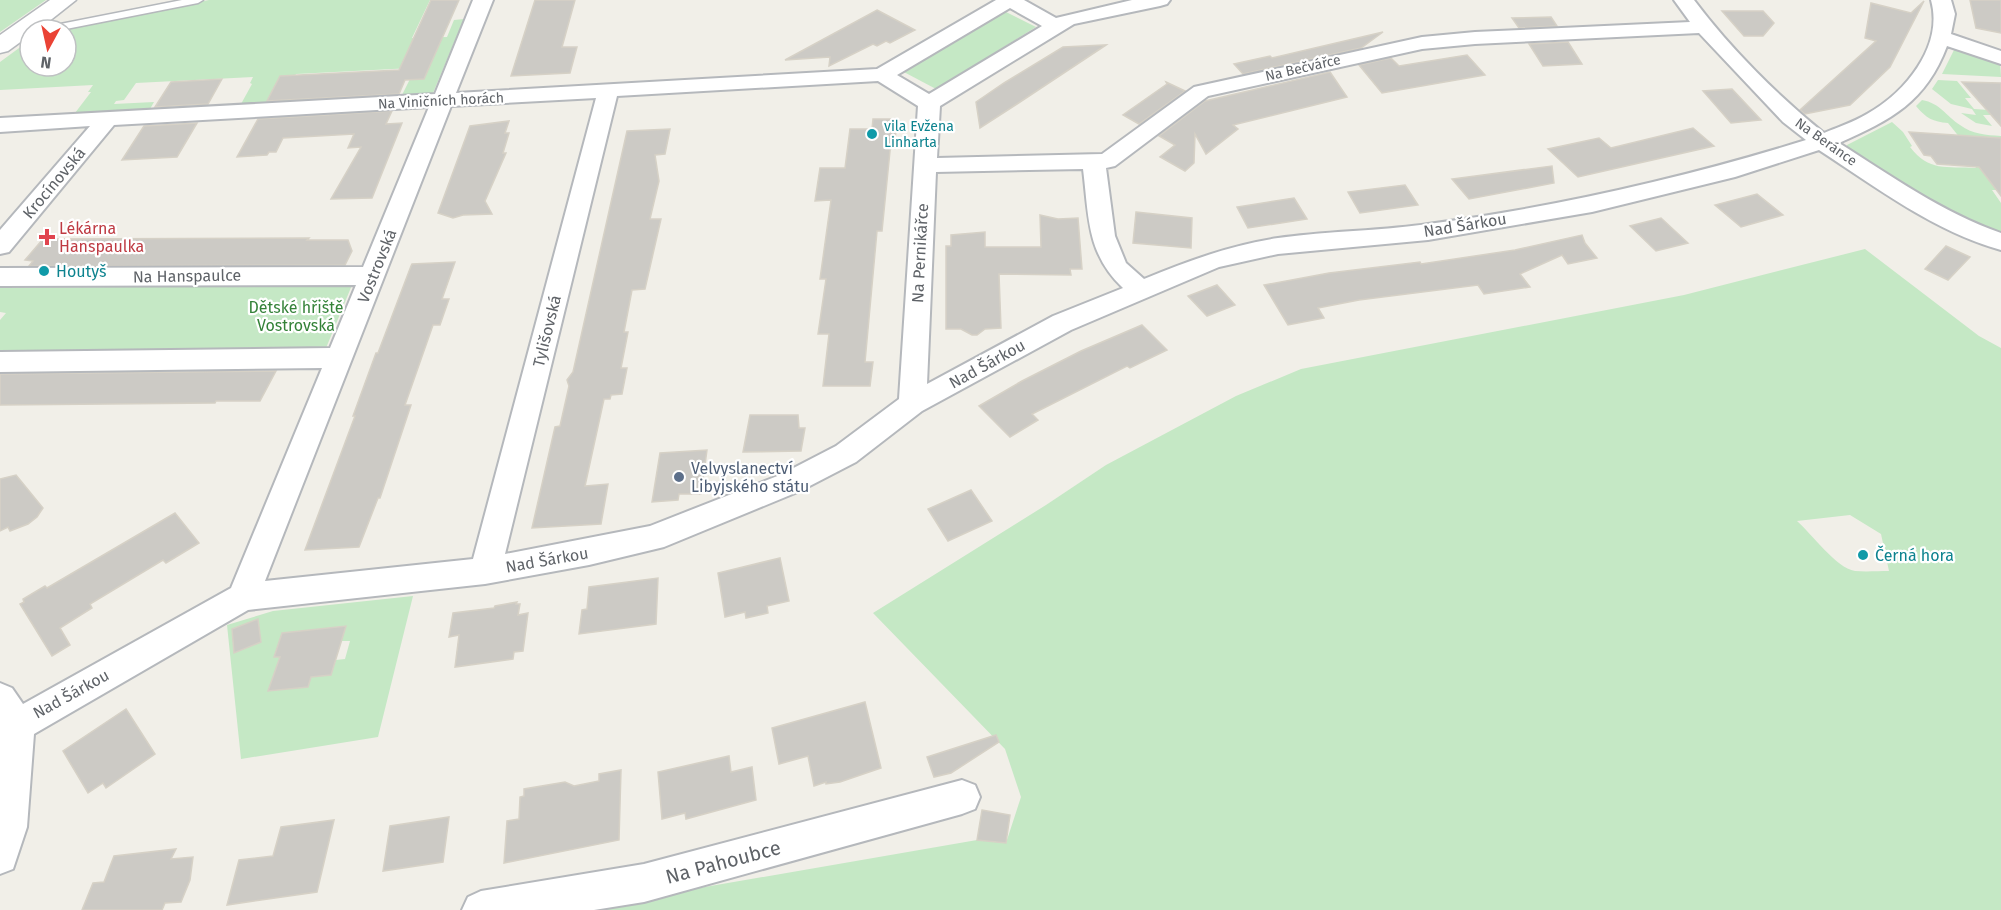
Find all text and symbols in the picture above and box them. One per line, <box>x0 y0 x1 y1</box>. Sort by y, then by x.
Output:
north arrow <box>18 18 78 78</box>
street label: Na Bečvářce <box>1264 51 1342 85</box>
text: N <box>39 52 53 73</box>
street label: Na Viničních horách <box>378 89 504 113</box>
street label: Na Beránce <box>1792 114 1860 170</box>
place label: vila Evžena Linharta <box>884 118 954 151</box>
marker: vila Evžena Linharta <box>865 127 879 141</box>
street label: Krocínovská <box>19 144 89 222</box>
street label: Na Pernikářce <box>908 203 932 303</box>
street label: Nad Šárkou <box>1422 208 1508 241</box>
place label: Lékárna Hanspaulka <box>59 219 144 256</box>
street label: Vostrovská <box>354 226 400 306</box>
marker: Lékárna Hanspaulka <box>40 230 54 244</box>
place label: Houtyš <box>56 262 106 281</box>
marker: Houtyš <box>37 264 51 278</box>
street label: Na Hanspaulce <box>133 266 241 286</box>
street label: Tylišovská <box>529 293 565 369</box>
park label: Dětské hřiště Vostrovská <box>248 298 344 335</box>
street label: Nad Šárkou <box>945 335 1028 393</box>
place label: Velvyslanectví Libyjského státu <box>691 459 809 496</box>
marker: Velvyslanectví Libyjského státu <box>672 470 686 484</box>
street label: Nad Šárkou <box>504 542 590 577</box>
place label: Černá hora <box>1875 545 1954 565</box>
marker: Černá hora <box>1856 548 1870 562</box>
street label: Nad Šárkou <box>29 665 112 723</box>
street label: Na Pahoubce <box>663 835 783 889</box>

